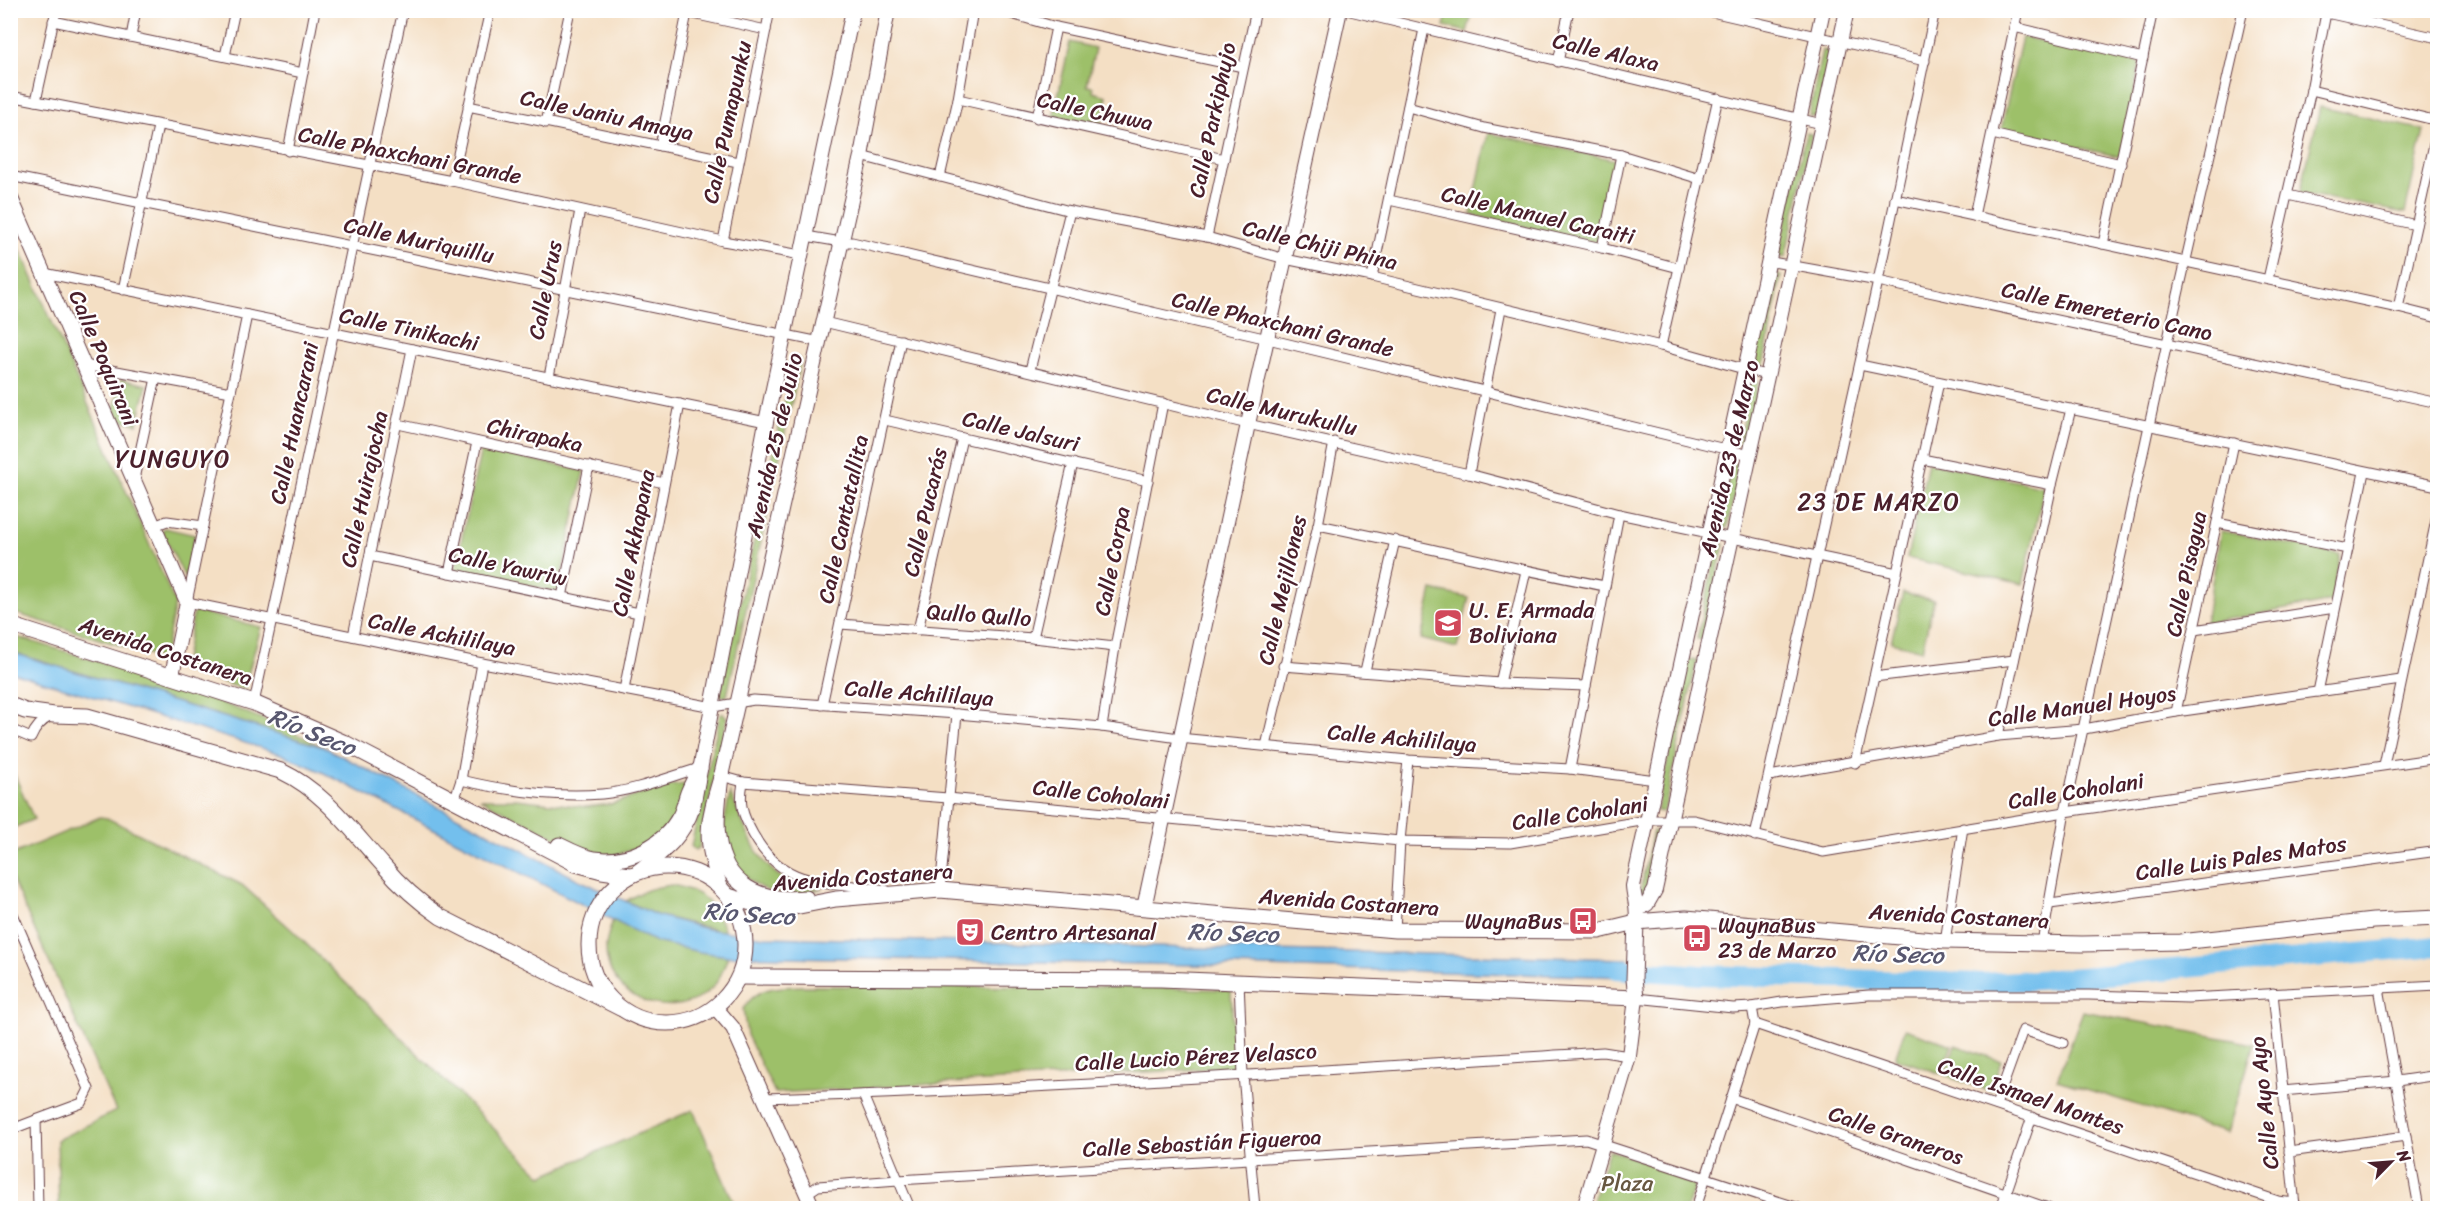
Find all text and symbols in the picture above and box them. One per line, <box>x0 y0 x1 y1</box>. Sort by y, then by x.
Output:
street label: Calle Alaxa <box>1549 21 1663 83</box>
street label: Calle Pumapunku <box>691 37 763 207</box>
street label: Calle Parkiphujo <box>1176 39 1248 201</box>
street label: Calle Janiu Amaya <box>517 78 697 152</box>
street label: Calle Chuwa <box>1033 80 1157 142</box>
street label: Calle Phaxchani Grande <box>295 114 525 196</box>
street label: Calle Manuel Caraiti <box>1438 174 1639 256</box>
street label: Calle Muriquillu <box>340 205 498 275</box>
street label: Calle Chiji Phina <box>1239 208 1401 282</box>
street label: Calle Urus <box>516 236 574 343</box>
street label: Calle Emereterio Cano <box>1998 270 2216 352</box>
street label: Calle Phaxchani Grande <box>1168 279 1398 369</box>
street label: Calle Poquirani <box>58 284 151 433</box>
street label: Calle Tinikachi <box>336 295 483 363</box>
street label: Calle Huancarani <box>258 337 330 508</box>
street label: Avenida 25 de Julio <box>734 349 814 542</box>
street label: Avenida 23 de Marzo <box>1687 356 1771 561</box>
street label: Calle Murukullu <box>1203 375 1361 447</box>
street label: Calle Jalsuri <box>959 399 1084 464</box>
street label: Chirapaka <box>484 406 586 464</box>
street label: Calle Huirajocha <box>328 407 400 571</box>
street label: Calle Cantatallita <box>806 431 880 607</box>
district label: YUNGUYO <box>115 438 231 480</box>
street label: Calle Pucarás <box>891 443 959 580</box>
street label: Calle Akhapana <box>600 465 667 620</box>
district label: 23 DE MARZO <box>1797 481 1961 523</box>
street label: Calle Corpa <box>1082 503 1142 619</box>
street label: Calle Pisagua <box>2154 508 2218 640</box>
street label: Calle Mejillones <box>1246 510 1318 669</box>
street label: Calle Yawriw <box>445 534 571 598</box>
place label: U. E. Armada Boliviana <box>1469 591 1595 655</box>
street label: Qullo Qullo <box>925 592 1033 638</box>
street label: Calle Achililaya <box>365 601 519 667</box>
street label: Avenida Costanera <box>73 604 258 697</box>
school or university icon: U. E. Armada Boliviana <box>1432 607 1464 639</box>
street label: Calle Achililaya <box>843 668 995 718</box>
street label: Calle Manuel Hoyos <box>1986 674 2178 738</box>
water label: Río Seco <box>262 696 364 769</box>
street label: Calle Achililaya <box>1326 712 1478 764</box>
street label: Calle Coholani <box>2005 761 2148 821</box>
street label: Calle Coholani <box>1031 767 1172 821</box>
street label: Calle Coholani <box>1509 784 1651 842</box>
street label: Calle Luis Pales Matos <box>2133 824 2350 892</box>
street label: Avenida Costanera <box>771 851 954 903</box>
street label: Avenida Costanera <box>1257 876 1440 928</box>
water label: Río Seco <box>702 890 798 938</box>
street label: Avenida Costanera <box>1867 892 2050 940</box>
place label: WaynaBus <box>1465 902 1562 941</box>
bus stop icon: WaynaBus <box>1567 905 1599 937</box>
place label: WaynaBus 23 de Marzo <box>1718 906 1837 970</box>
water label: Río Seco <box>1187 910 1281 956</box>
place label: Centro Artesanal <box>991 913 1157 952</box>
theatre icon: Centro Artesanal <box>954 916 986 948</box>
bus stop icon: WaynaBus 23 de Marzo <box>1681 922 1713 954</box>
water label: Río Seco <box>1852 931 1946 977</box>
street label: Calle Lucio Pérez Velasco <box>1074 1031 1318 1083</box>
street label: Calle Ayo Ayo <box>2238 1035 2290 1171</box>
street label: Calle Ismael Montes <box>1933 1046 2130 1146</box>
street label: Calle Graneros <box>1823 1094 1969 1176</box>
street label: Calle Sebastián Figueroa <box>1081 1117 1323 1169</box>
north arrow <box>2361 1132 2421 1192</box>
text: N <box>2388 1144 2420 1168</box>
park label: Plaza <box>1601 1164 1654 1203</box>

